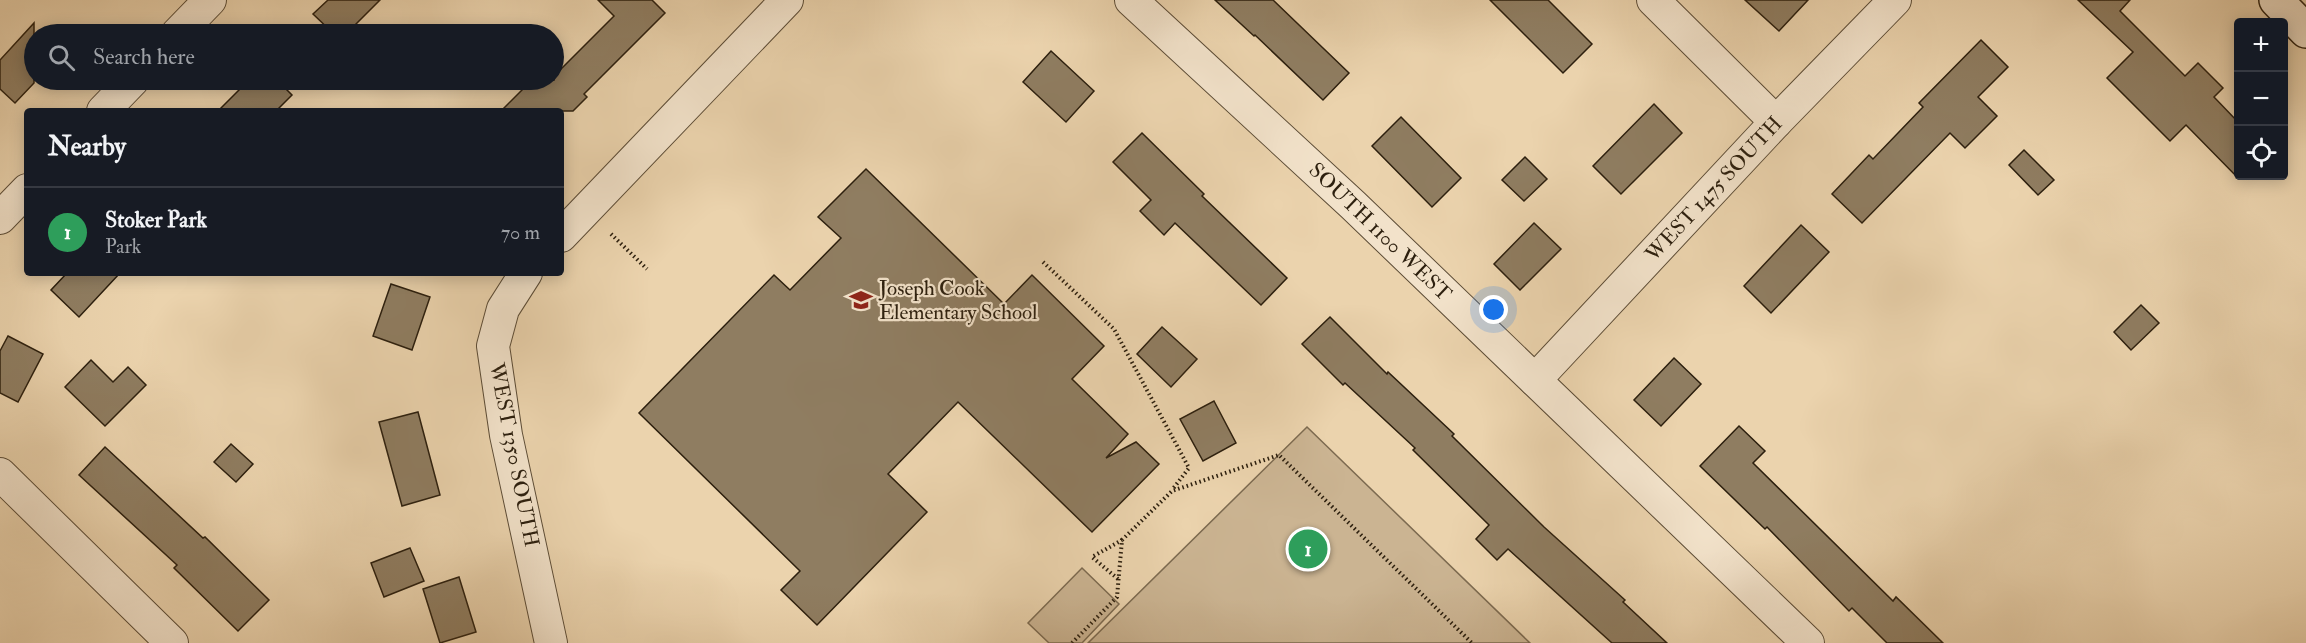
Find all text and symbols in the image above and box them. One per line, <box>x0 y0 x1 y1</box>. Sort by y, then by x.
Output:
map controls <box>2234 18 2288 180</box>
button: + <box>2234 18 2288 72</box>
search box <box>24 24 564 90</box>
icon: search <box>45 41 78 74</box>
text: Search here <box>93 43 195 71</box>
button: − <box>2234 72 2288 126</box>
street label: WEST 1475 SOUTH <box>1639 111 1788 268</box>
button: locate <box>2234 126 2288 180</box>
text: Nearby <box>48 131 126 163</box>
street label: SOUTH 1100 WEST <box>1303 157 1457 307</box>
text: Stoker Park <box>105 206 207 234</box>
text: 1 <box>64 220 71 245</box>
text: 70 m <box>501 220 540 245</box>
text: Park <box>105 234 141 259</box>
place label: Joseph Cook Elementary School <box>878 275 1038 326</box>
school or university icon: Joseph Cook Elementary School <box>848 287 874 313</box>
your location <box>1479 295 1508 324</box>
street label: WEST 1350 SOUTH <box>483 360 545 549</box>
pin: 1 <box>1288 526 1328 572</box>

